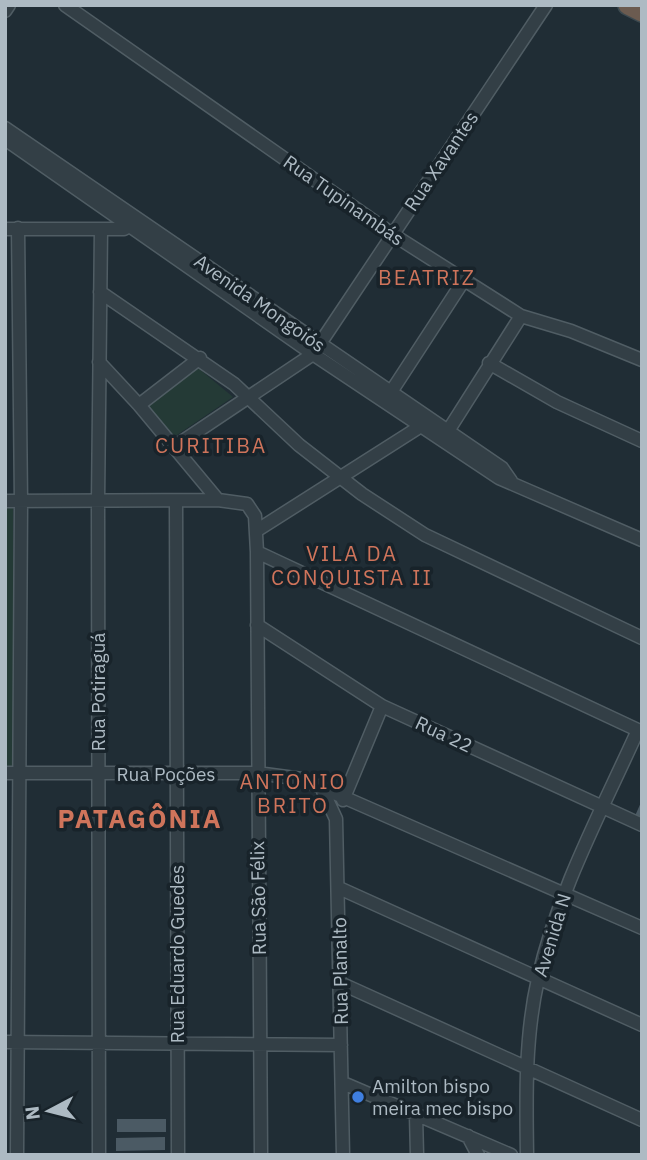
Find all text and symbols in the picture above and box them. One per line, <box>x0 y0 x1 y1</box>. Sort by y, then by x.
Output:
street label: Rua Xavantes <box>399 106 483 216</box>
street label: Rua Tupinambás <box>279 149 409 251</box>
street label: Avenida Mongoiós <box>190 249 330 357</box>
district label: BEATRIZ <box>378 263 476 291</box>
district label: CURITIBA <box>155 431 267 459</box>
district label: VILA DA CONQUISTA II <box>271 539 433 591</box>
street label: Rua Potiraguá <box>86 633 110 751</box>
street label: Rua 22 <box>412 710 476 758</box>
street label: Rua Poções <box>116 762 216 786</box>
district label: ANTONIO BRITO <box>240 767 346 819</box>
district label: PATAGÔNIA <box>58 801 222 835</box>
street label: Rua São Félix <box>245 840 271 955</box>
street label: Rua Eduardo Guedes <box>165 865 189 1043</box>
street label: Avenida N <box>528 890 576 980</box>
street label: Rua Planalto <box>327 917 353 1025</box>
place label: Amilton bispo meira mec bispo <box>372 1074 513 1120</box>
north arrow <box>14 1076 84 1146</box>
marker: Amilton bispo meira mec bispo <box>350 1089 366 1105</box>
text: N <box>19 1105 45 1121</box>

